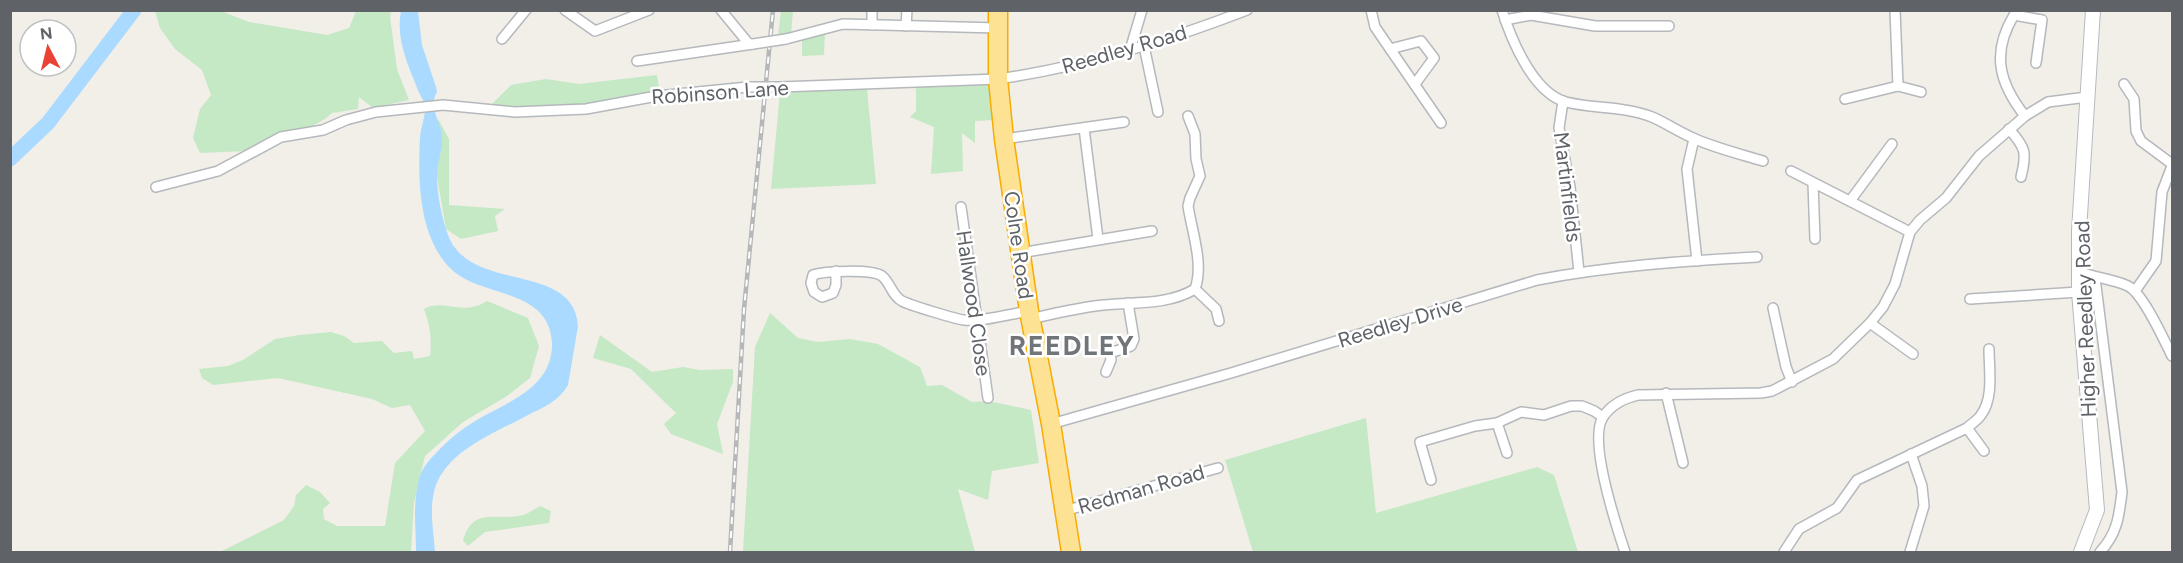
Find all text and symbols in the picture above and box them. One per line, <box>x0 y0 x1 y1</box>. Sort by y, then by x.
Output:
north arrow <box>18 18 78 78</box>
street label: Reedley Road <box>1059 19 1189 79</box>
text: N <box>39 23 54 44</box>
street label: Robinson Lane <box>650 75 790 109</box>
street label: Martinfields <box>1549 130 1587 244</box>
street label: Colne Road <box>999 189 1039 301</box>
street label: Higher Reedley Road <box>2069 220 2101 418</box>
street label: Hallwood Close <box>951 228 997 378</box>
street label: Reedley Drive <box>1335 291 1465 353</box>
district label: REEDLEY <box>1009 329 1135 362</box>
street label: Redman Road <box>1075 459 1207 519</box>

